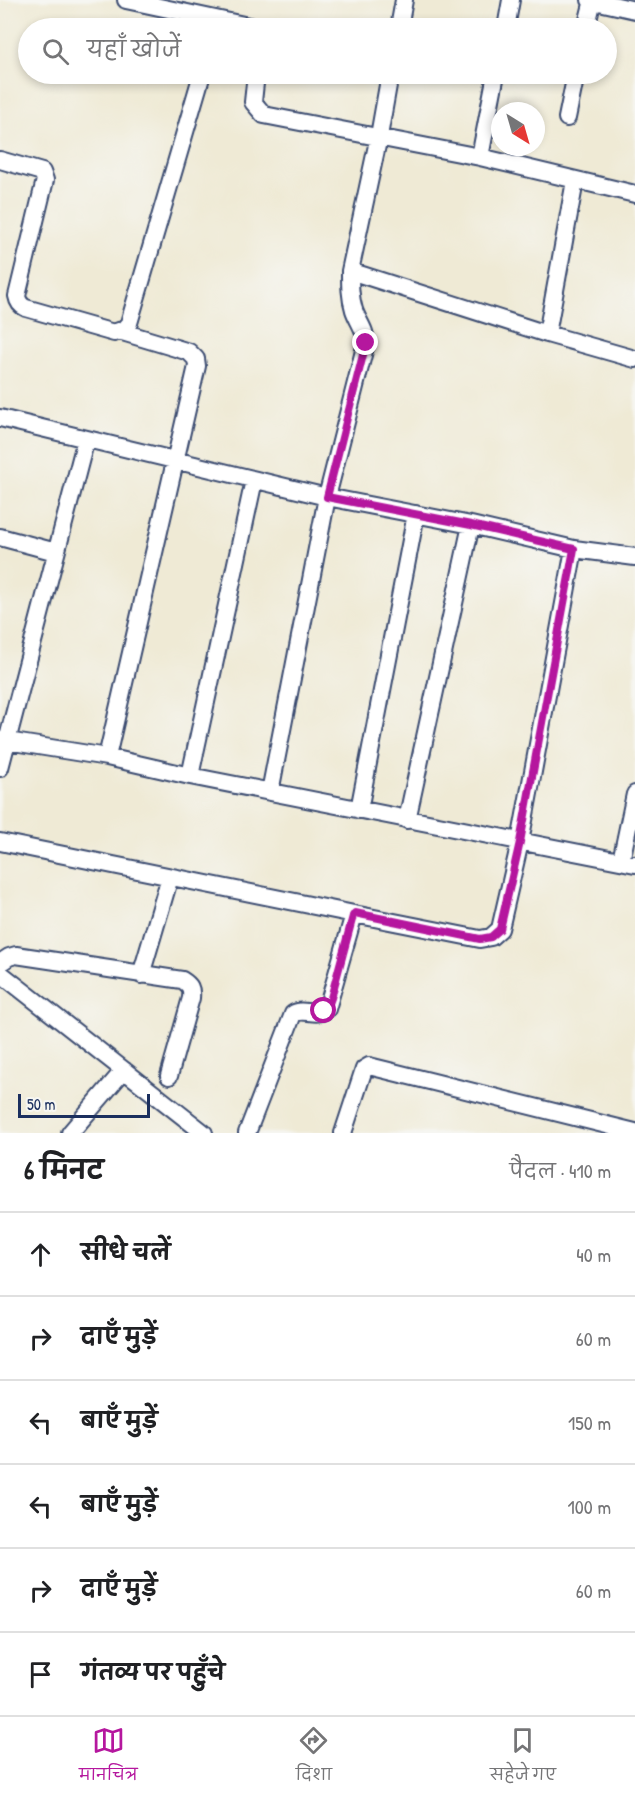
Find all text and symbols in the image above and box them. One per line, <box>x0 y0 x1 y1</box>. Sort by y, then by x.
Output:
search box <box>18 18 617 84</box>
text: यहाँ खोजें <box>87 34 181 64</box>
icon: search <box>39 35 72 68</box>
north arrow <box>491 102 545 156</box>
route end <box>352 329 378 355</box>
route start <box>310 997 336 1023</box>
scale bar <box>18 1091 150 1118</box>
text: 50 m <box>27 1093 56 1115</box>
text: 6 मिनट <box>24 1152 103 1187</box>
text: पैदल · 410 m <box>510 1157 611 1184</box>
text: सीधे चलें <box>81 1237 171 1267</box>
icon: ahead <box>24 1238 57 1271</box>
text: 40 m <box>576 1241 611 1268</box>
text: दाएँ मुड़ें <box>81 1321 157 1351</box>
icon: right <box>24 1322 57 1355</box>
text: 60 m <box>576 1325 611 1352</box>
text: बाएँ मुड़ें <box>81 1405 158 1435</box>
icon: left <box>24 1406 57 1439</box>
text: 150 m <box>568 1409 611 1436</box>
text: बाएँ मुड़ें <box>81 1489 158 1519</box>
icon: left <box>24 1490 57 1523</box>
text: 100 m <box>568 1493 611 1520</box>
text: दाएँ मुड़ें <box>81 1573 157 1603</box>
icon: right <box>24 1574 57 1607</box>
text: 60 m <box>576 1577 611 1604</box>
text: गंतव्य पर पहुँचे <box>81 1657 225 1687</box>
icon: arrive <box>24 1658 57 1691</box>
tab: मानचित्र <box>79 1724 138 1792</box>
tab: दिशा <box>296 1724 332 1792</box>
tab: सहेजे गए <box>490 1724 556 1792</box>

